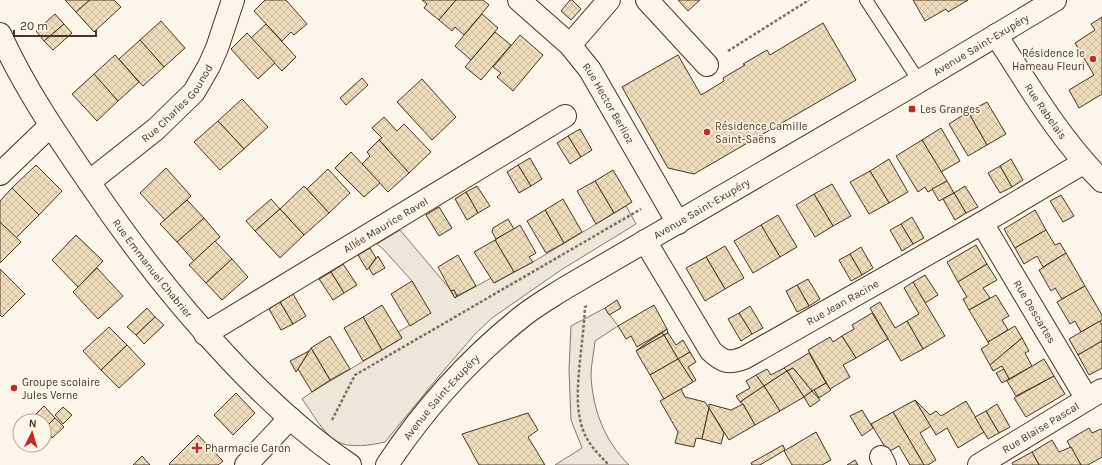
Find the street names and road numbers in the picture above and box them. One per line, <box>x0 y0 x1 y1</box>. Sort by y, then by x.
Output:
street label: Avenue Saint-Exupéry <box>931 11 1031 78</box>
street label: Rue Hector Berlioz <box>580 60 637 146</box>
street label: Rue Charles Gounod <box>139 62 215 145</box>
street label: Rue Rabelais <box>1022 81 1070 142</box>
street label: Avenue Saint-Exupéry <box>651 175 752 242</box>
street label: Allée Maurice Ravel <box>341 194 430 255</box>
street label: Rue Emmanuel Chabrier <box>110 216 195 320</box>
street label: Rue Jean Racine <box>804 276 881 328</box>
street label: Rue Descartes <box>1011 277 1059 346</box>
street label: Avenue Saint-Exupéry <box>400 352 482 442</box>
street label: Rue Blaise Pascal <box>1000 399 1081 456</box>

